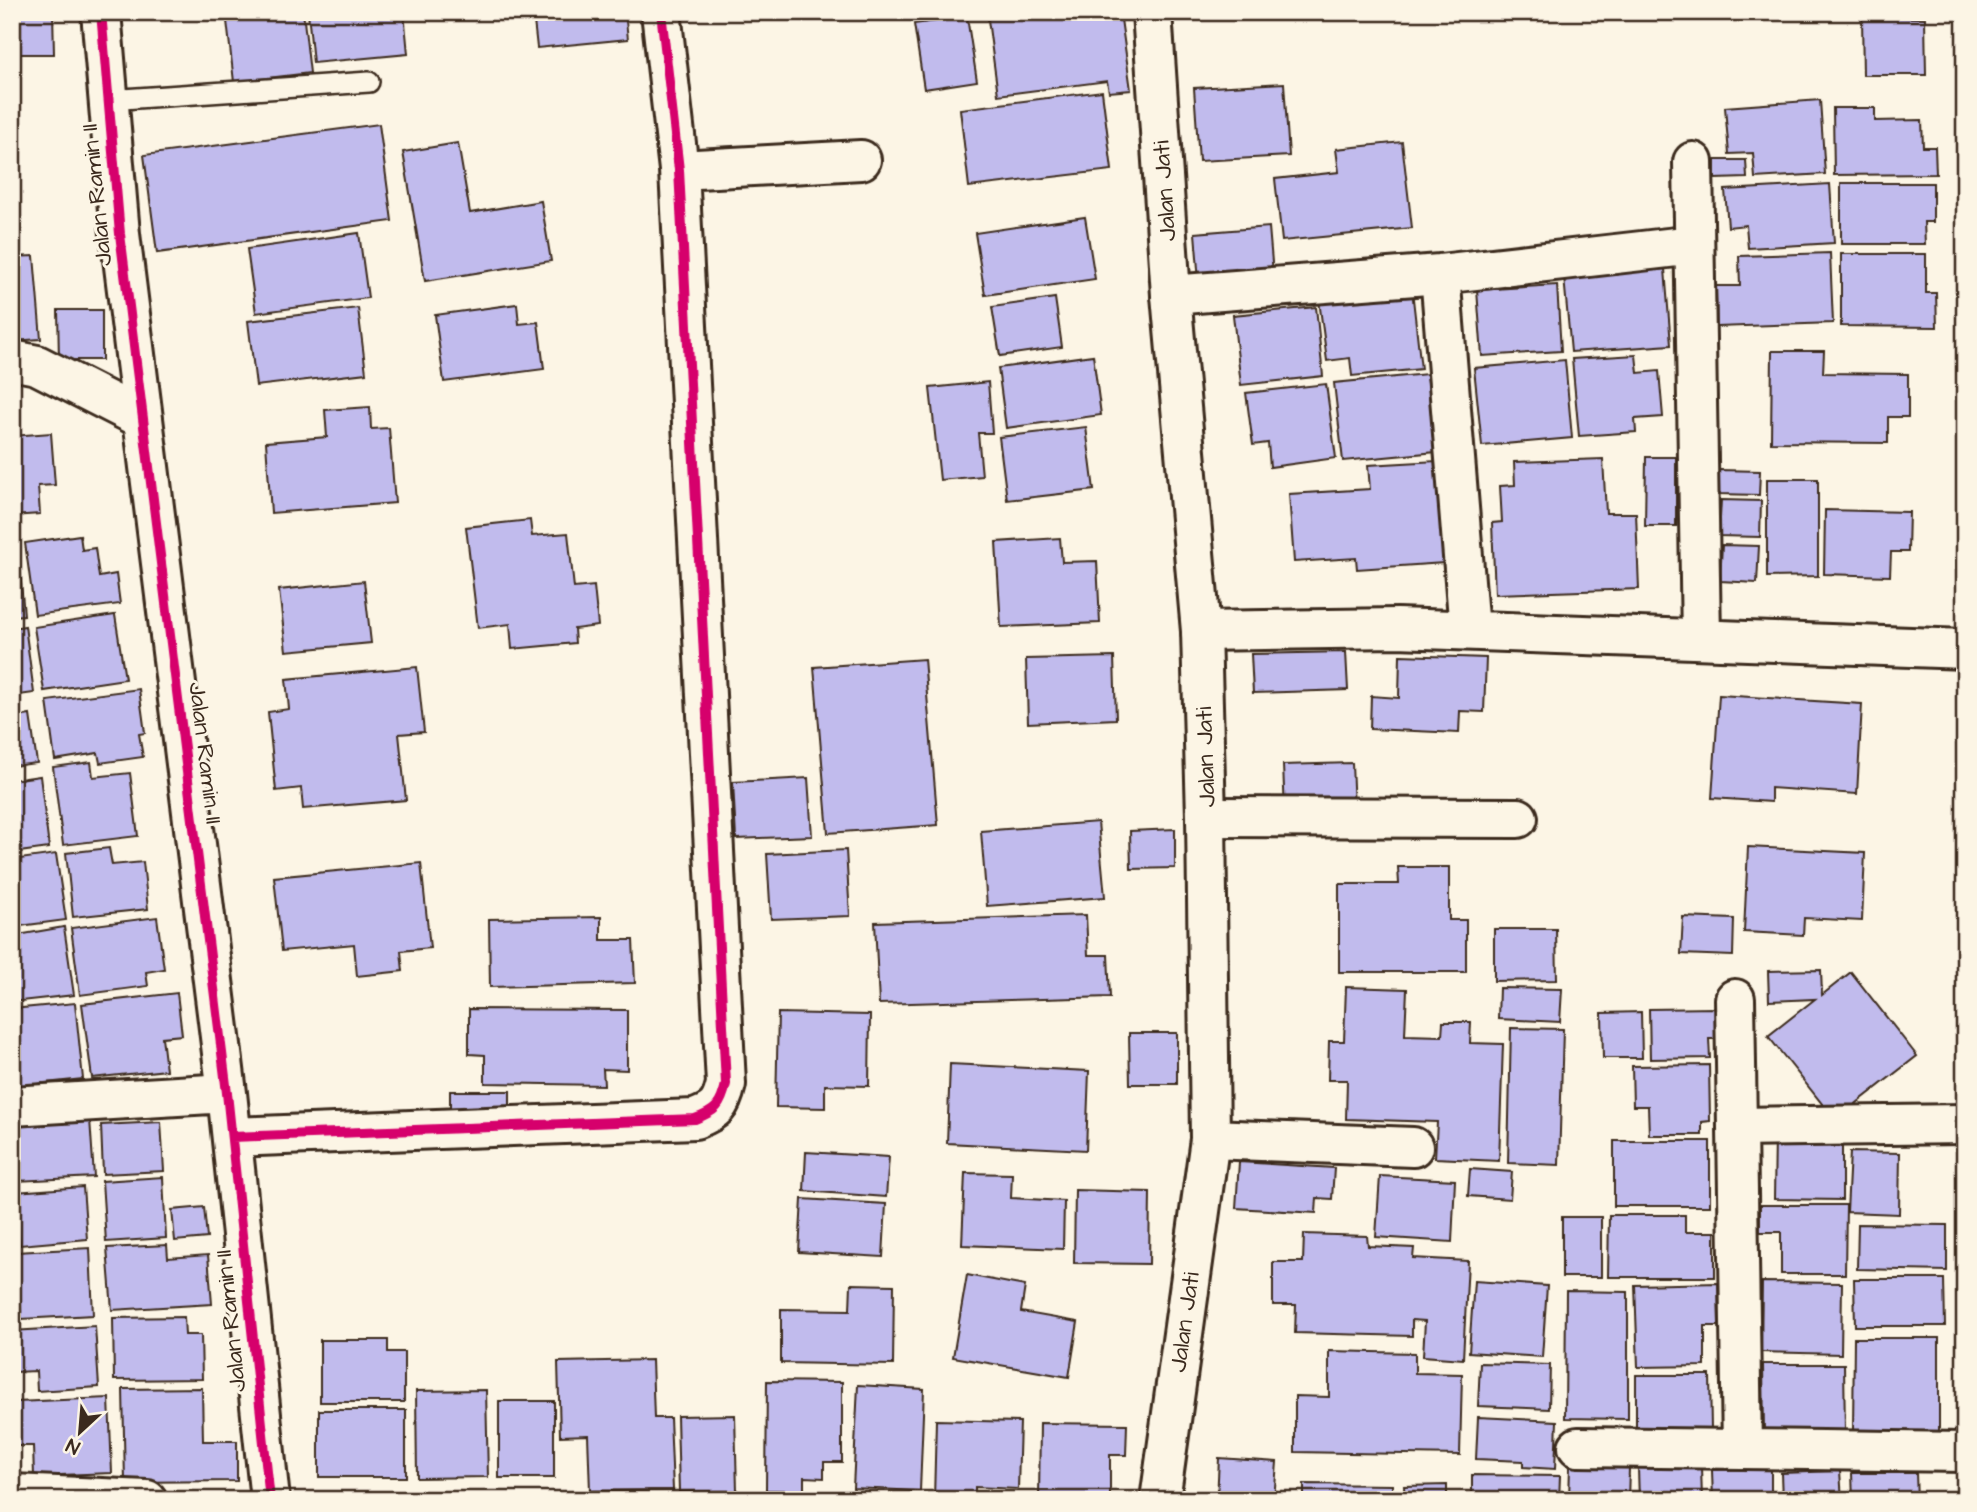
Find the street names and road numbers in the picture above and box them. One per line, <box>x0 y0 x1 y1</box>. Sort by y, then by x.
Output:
street label: Jalan Ramin II <box>73 122 121 268</box>
street label: Jalan Jati <box>1144 139 1185 242</box>
street label: Jalan Ramin II <box>179 680 231 826</box>
street label: Jalan Jati <box>1187 706 1225 808</box>
street label: Jalan Ramin II <box>207 1248 255 1394</box>
street label: Jalan Jati <box>1161 1270 1209 1374</box>

